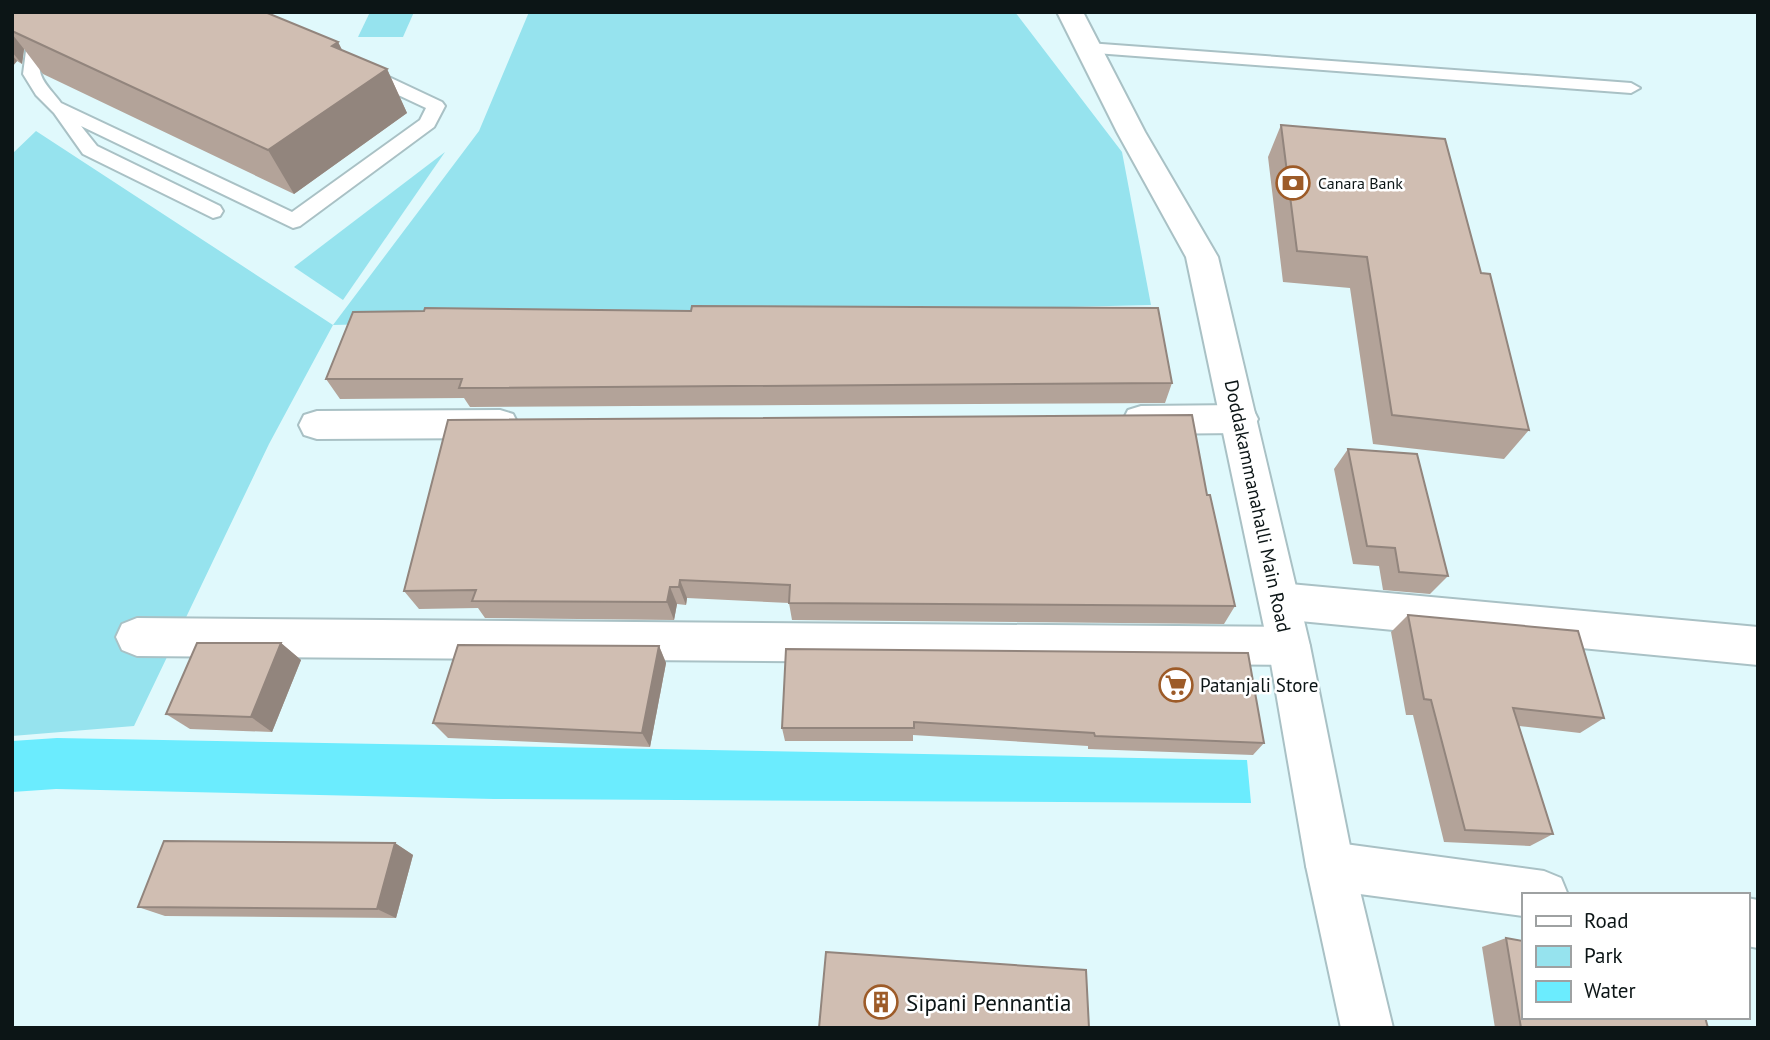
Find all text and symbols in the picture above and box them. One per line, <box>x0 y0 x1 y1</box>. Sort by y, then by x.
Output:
bank icon: Canara Bank <box>1274 164 1312 202</box>
place label: Canara Bank <box>1318 173 1403 193</box>
street label: Doddakammanahalli Main Road <box>1220 378 1296 634</box>
supermarket icon: Patanjali Store <box>1157 666 1195 704</box>
place label: Patanjali Store <box>1200 673 1318 697</box>
legend <box>1522 893 1749 1019</box>
text: Road <box>1584 907 1628 934</box>
text: Park <box>1584 942 1623 969</box>
text: Water <box>1584 977 1636 1004</box>
building icon: Sipani Pennantia <box>862 983 900 1021</box>
place label: Sipani Pennantia <box>906 988 1071 1017</box>

